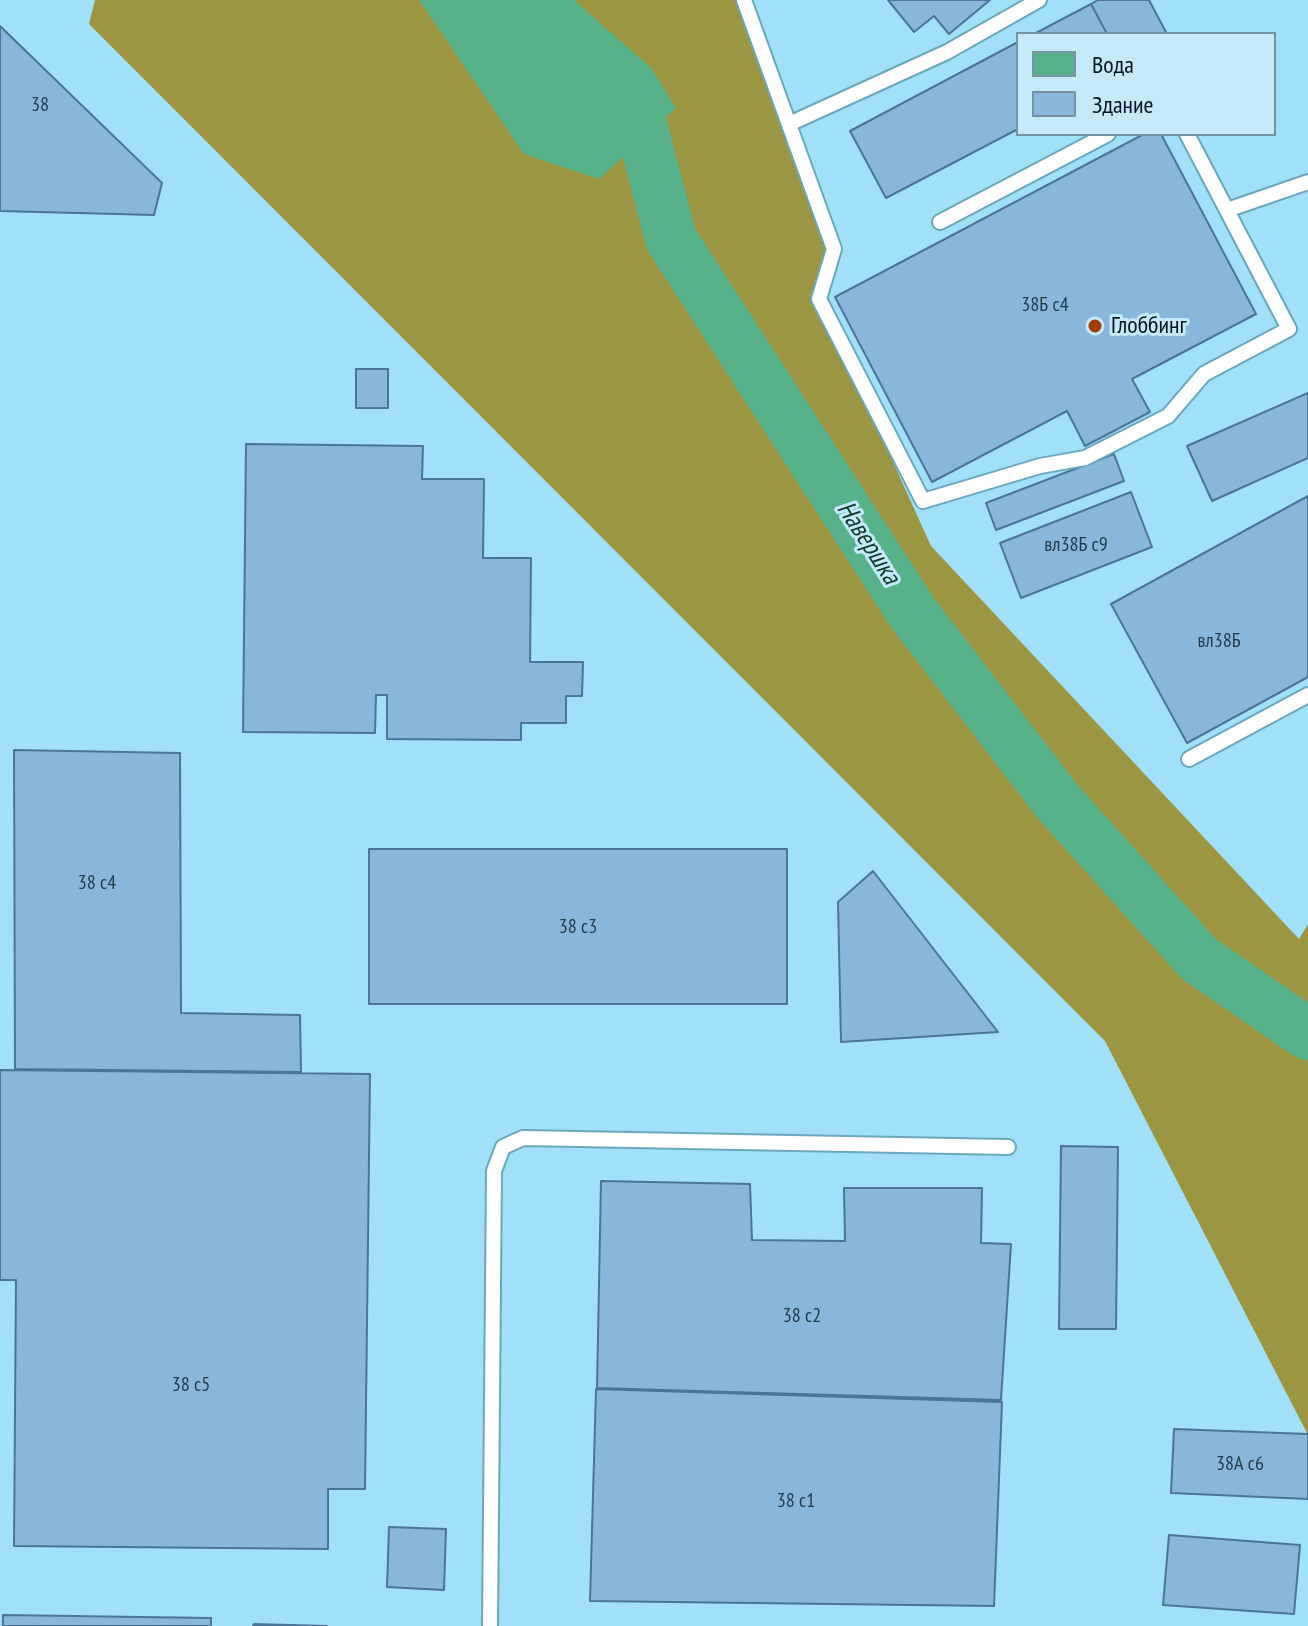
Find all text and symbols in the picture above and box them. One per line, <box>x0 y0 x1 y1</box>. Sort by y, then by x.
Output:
legend <box>1016 32 1276 136</box>
text: Вода <box>1092 49 1134 80</box>
text: Здание <box>1092 89 1153 120</box>
house number: 38 <box>31 93 49 117</box>
house number: 38Б с4 <box>1021 293 1069 317</box>
place label: Глоббинг <box>1111 312 1186 340</box>
marker: Глоббинг <box>1086 317 1104 335</box>
water label: Навершка <box>830 496 906 590</box>
house number: вл38Б с9 <box>1044 533 1108 557</box>
house number: вл38Б <box>1197 629 1241 653</box>
house number: 38 с4 <box>78 871 116 895</box>
house number: 38 с3 <box>559 915 597 939</box>
house number: 38 с2 <box>783 1304 821 1328</box>
house number: 38 с5 <box>172 1373 210 1397</box>
house number: 38А с6 <box>1216 1452 1264 1476</box>
house number: 38 с1 <box>777 1489 815 1513</box>

